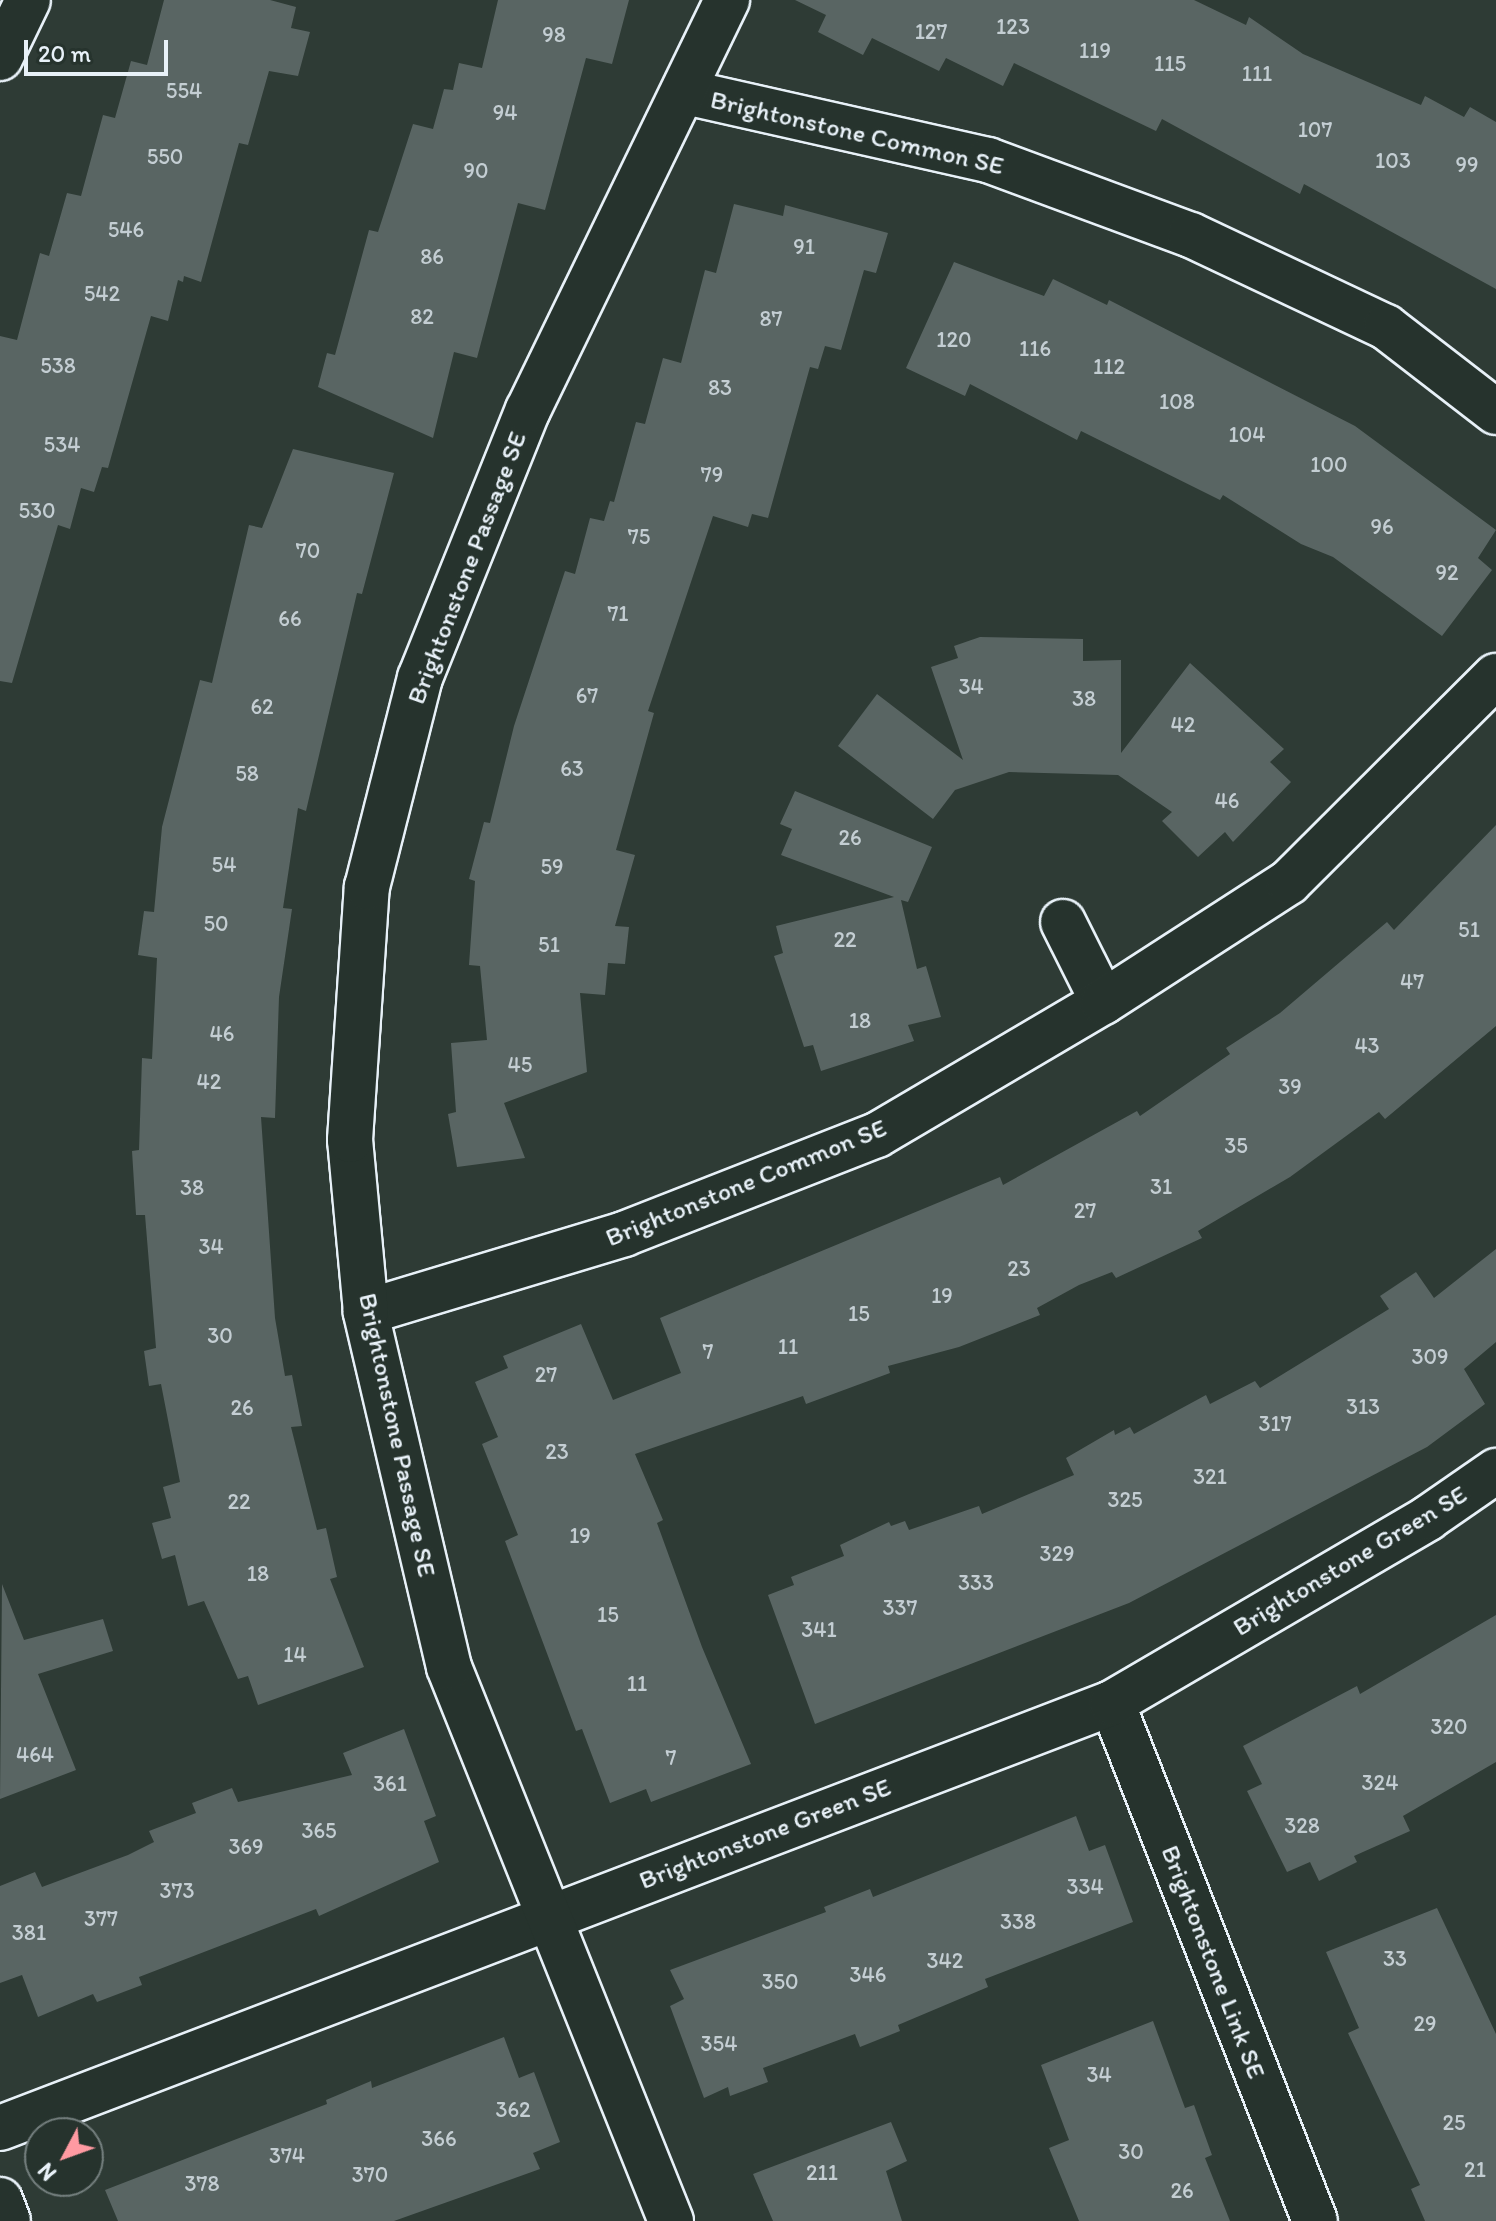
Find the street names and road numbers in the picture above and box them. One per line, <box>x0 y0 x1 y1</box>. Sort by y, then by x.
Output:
street label: Brightonstone Common SE <box>707 84 1007 182</box>
street label: Brightonstone Passage SE <box>401 428 533 708</box>
street label: Brightonstone Common SE <box>601 1112 891 1254</box>
street label: Brightonstone Passage SE <box>352 1291 442 1579</box>
street label: Brightonstone Green SE <box>1228 1479 1472 1643</box>
street label: Brightonstone Green SE <box>635 1772 895 1896</box>
street label: Brightonstone Link SE <box>1154 1841 1272 2083</box>

